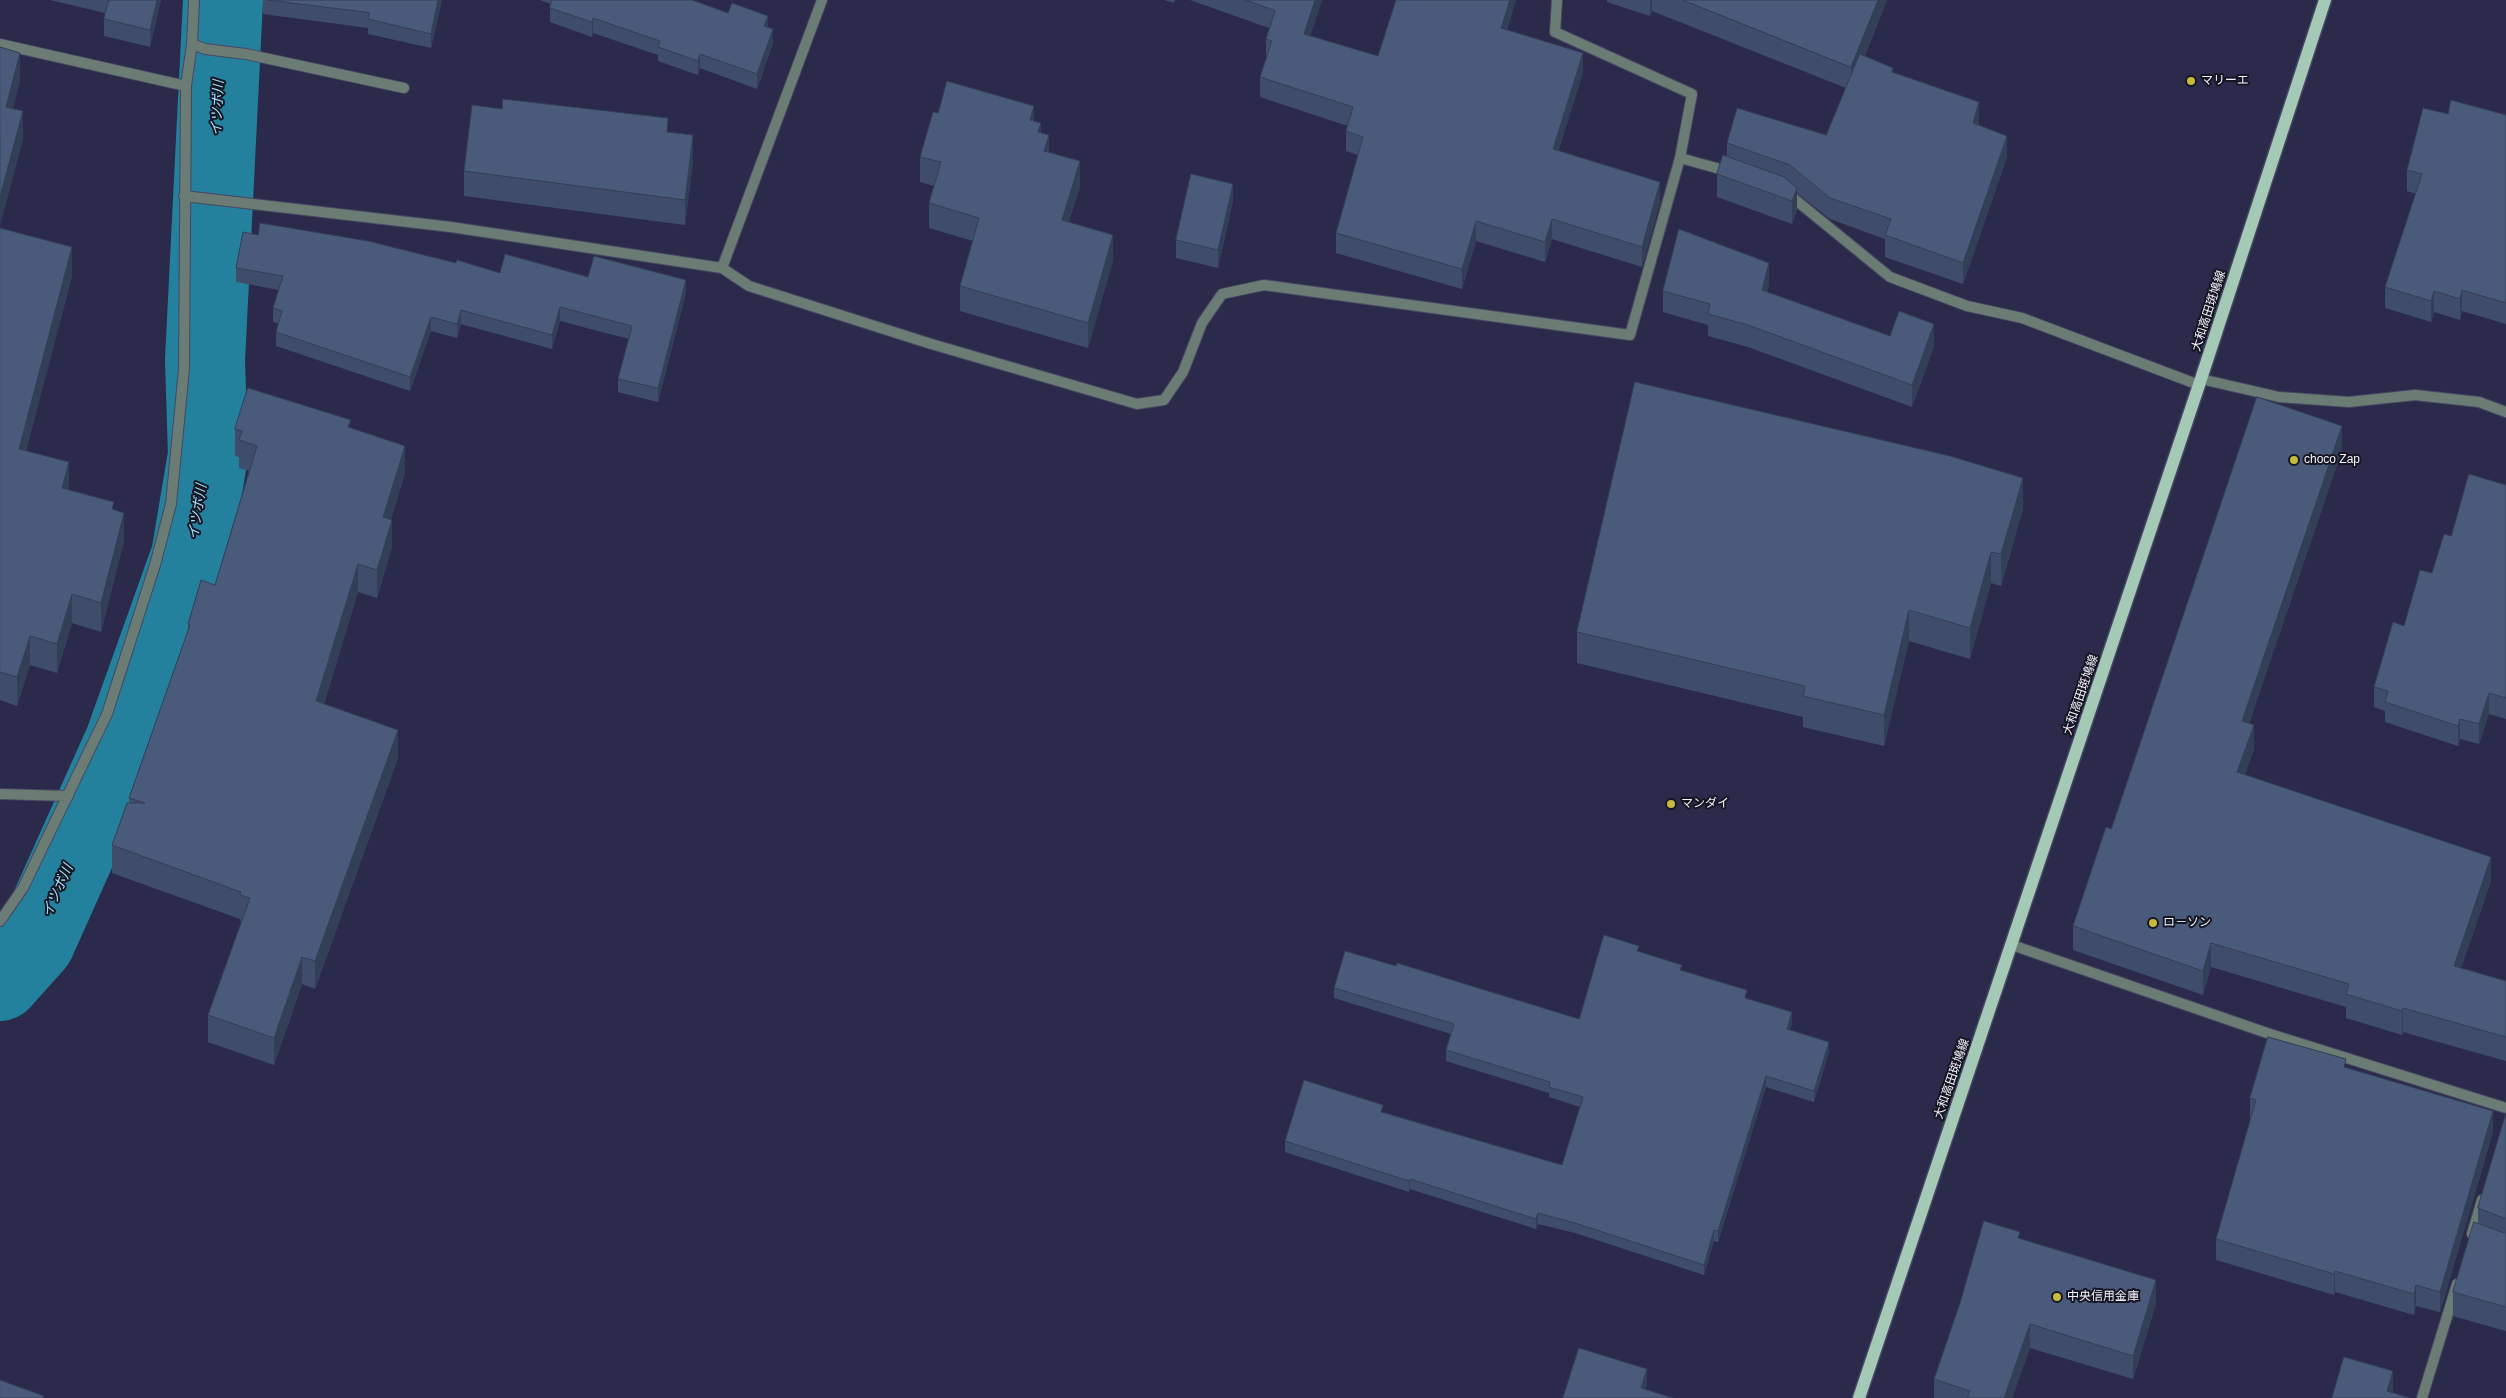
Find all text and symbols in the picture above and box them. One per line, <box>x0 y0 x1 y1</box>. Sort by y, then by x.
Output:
place label: マリーエ <box>2201 74 2249 88</box>
marker: マリーエ <box>2185 75 2197 87</box>
water label: イツボ川 <box>208 80 228 136</box>
street label: 大和高田斑鳩線 <box>2189 269 2229 353</box>
place label: choco Zap <box>2304 453 2360 467</box>
marker: choco Zap <box>2288 454 2300 466</box>
water label: イツボ川 <box>185 483 211 541</box>
street label: 大和高田斑鳩線 <box>2061 653 2101 737</box>
place label: マンダイ <box>1681 797 1729 811</box>
marker: マンダイ <box>1665 798 1677 810</box>
water label: イツボ川 <box>39 862 77 920</box>
place label: ロ－ソン <box>2163 916 2211 930</box>
marker: ロ－ソン <box>2147 917 2159 929</box>
street label: 大和高田斑鳩線 <box>1932 1037 1972 1121</box>
place label: 中央信用金庫 <box>2067 1290 2139 1304</box>
marker: 中央信用金庫 <box>2051 1291 2063 1303</box>

